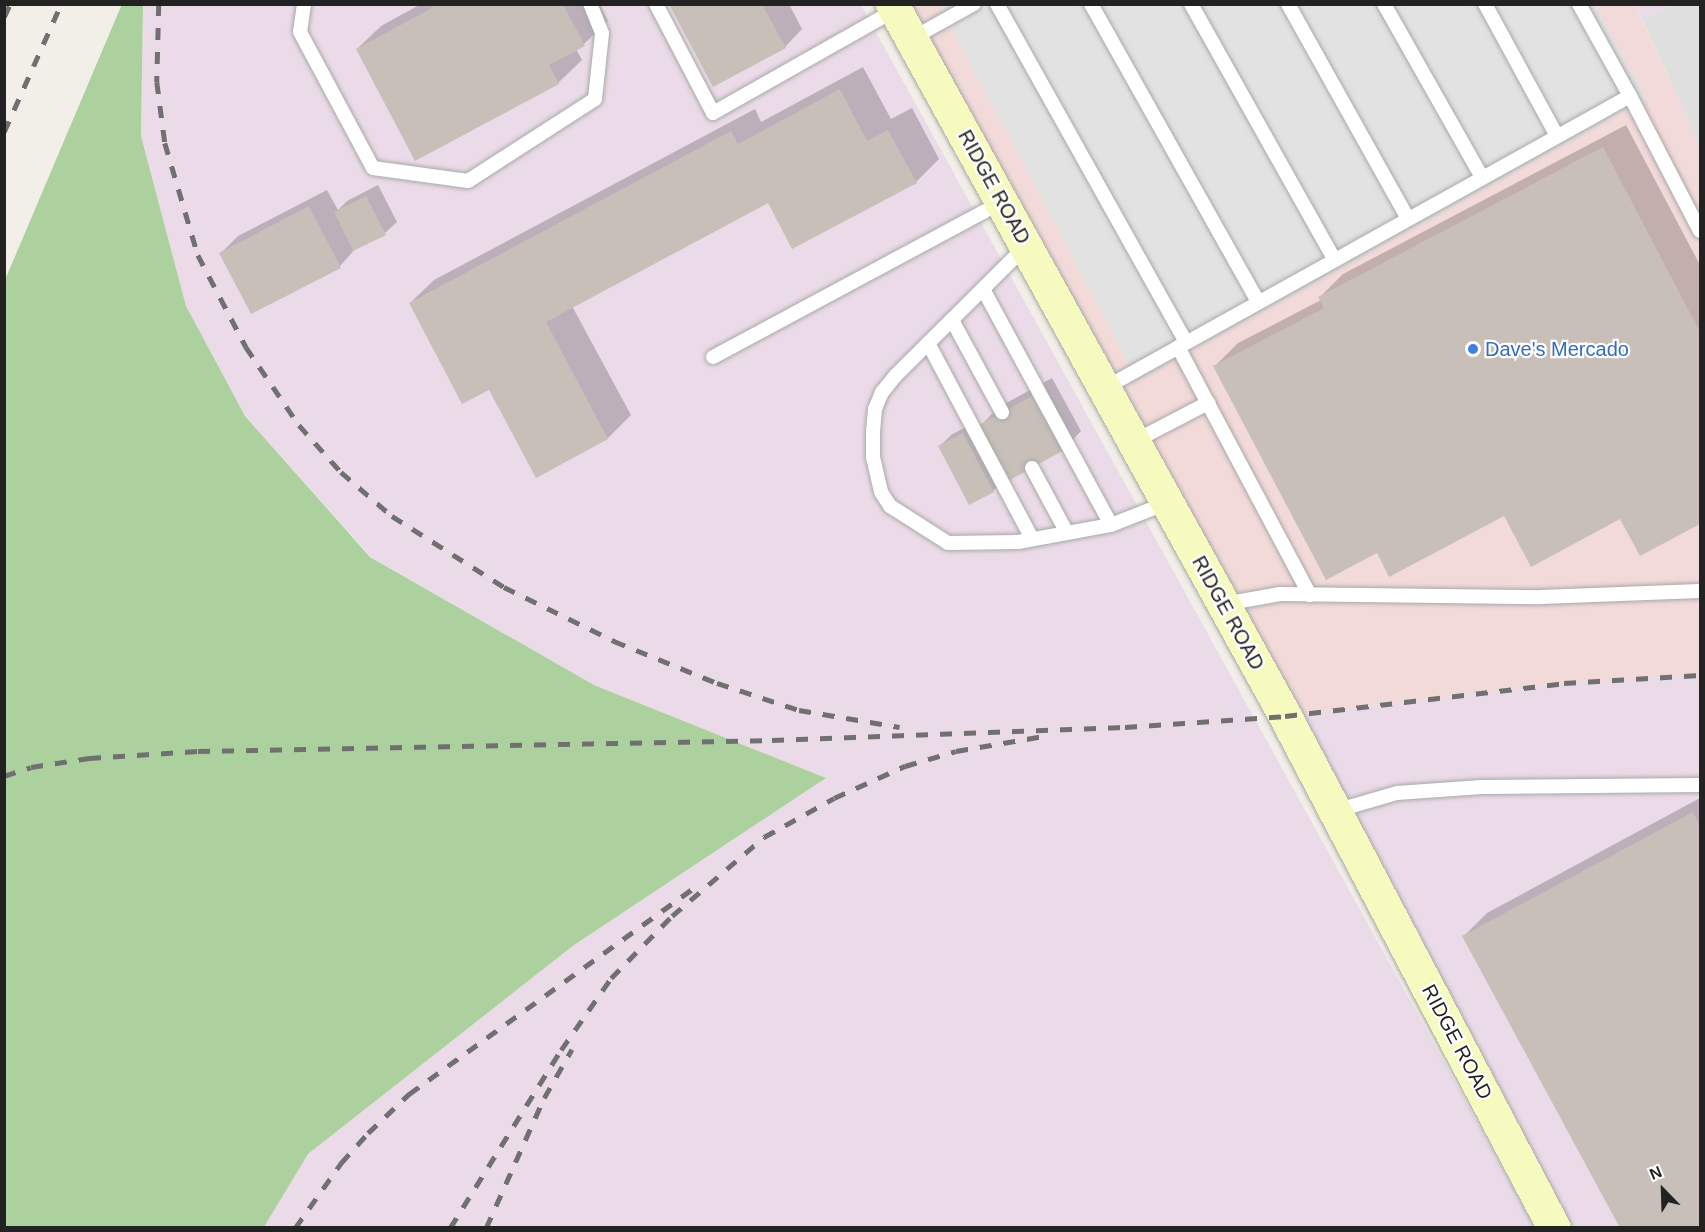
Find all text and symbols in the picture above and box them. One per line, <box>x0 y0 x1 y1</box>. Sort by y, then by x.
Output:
street label: RIDGE ROAD <box>953 126 1035 248</box>
place label: Dave's Mercado <box>1485 337 1629 361</box>
marker: Dave's Mercado <box>1466 342 1480 356</box>
street label: RIDGE ROAD <box>1187 552 1269 674</box>
street label: RIDGE ROAD <box>1417 980 1497 1104</box>
north arrow <box>1633 1160 1693 1220</box>
text: N <box>1647 1163 1664 1183</box>

